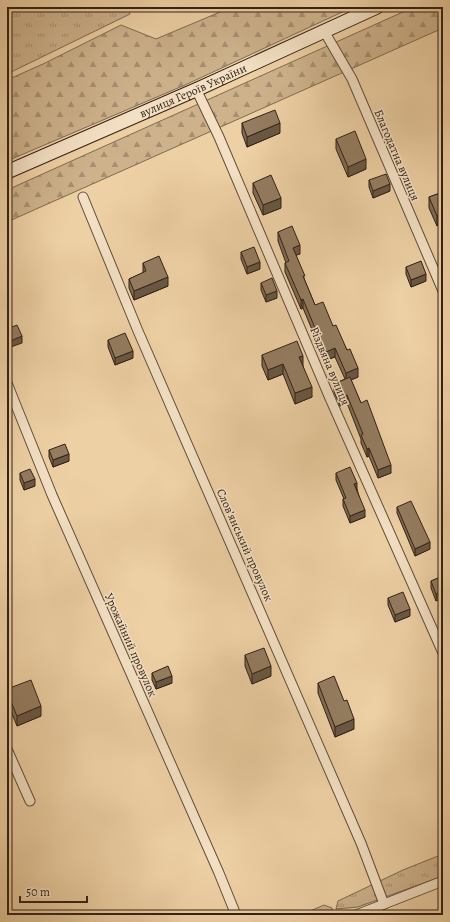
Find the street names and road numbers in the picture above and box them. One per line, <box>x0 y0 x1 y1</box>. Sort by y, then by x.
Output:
street label: вулиця Героїв України <box>137 60 249 121</box>
street label: Благодатна вулиця <box>370 107 424 203</box>
street label: Різдвяна вулиця <box>306 324 354 408</box>
street label: Словʼянський провулок <box>213 486 277 604</box>
street label: Урожайний провулок <box>101 591 161 699</box>

